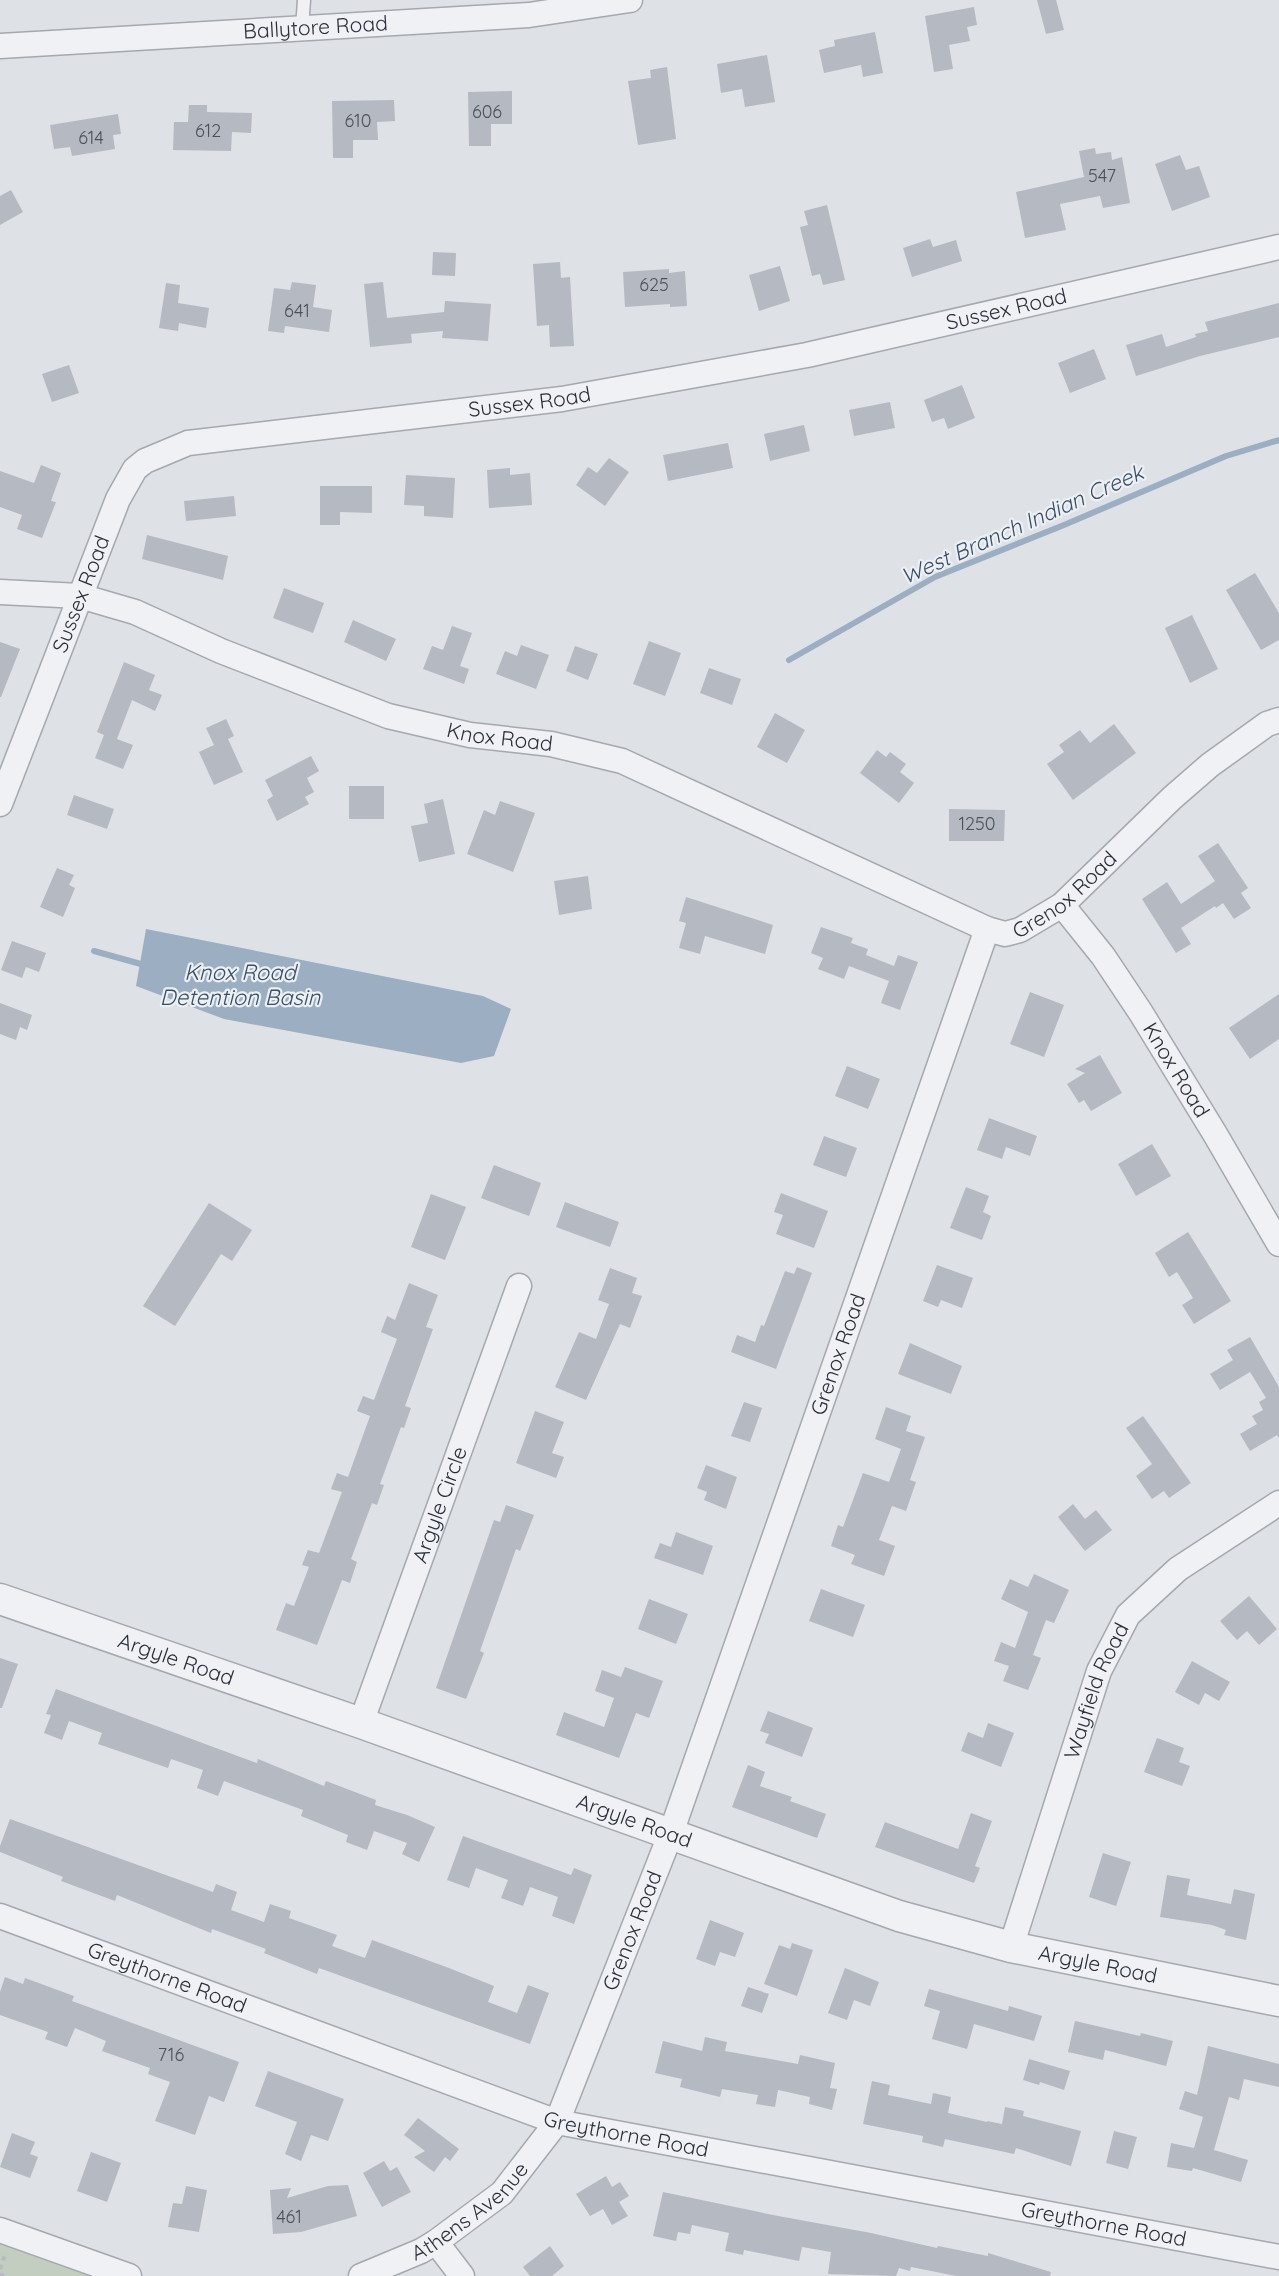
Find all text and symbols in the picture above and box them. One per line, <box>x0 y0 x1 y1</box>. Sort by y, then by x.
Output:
street label: Ballytore Road <box>242 9 388 44</box>
house number: 606 <box>472 100 502 123</box>
house number: 610 <box>345 109 371 132</box>
house number: 612 <box>195 119 221 142</box>
house number: 614 <box>78 126 104 149</box>
house number: 547 <box>1088 164 1116 187</box>
house number: 625 <box>639 273 669 296</box>
street label: Sussex Road <box>943 282 1069 335</box>
house number: 641 <box>284 299 310 322</box>
street label: Sussex Road <box>467 380 593 422</box>
water label: West Branch Indian Creek <box>896 457 1150 590</box>
street label: Sussex Road <box>46 532 115 656</box>
street label: Knox Road <box>444 716 554 756</box>
house number: 1250 <box>958 812 996 835</box>
street label: Grenox Road <box>1007 845 1122 944</box>
water label: Knox Road Detention Basin <box>160 958 322 1011</box>
street label: Knox Road <box>1138 1017 1216 1122</box>
street label: Grenox Road <box>804 1290 870 1418</box>
street label: Argyle Circle <box>406 1443 472 1566</box>
street label: Wayfield Road <box>1058 1618 1134 1762</box>
street label: Argyle Road <box>115 1627 238 1690</box>
street label: Argyle Road <box>573 1787 696 1853</box>
street label: Grenox Road <box>596 1867 667 1994</box>
street label: Greythorne Road <box>84 1936 250 2018</box>
street label: Argyle Road <box>1036 1939 1160 1988</box>
house number: 716 <box>158 2043 185 2066</box>
street label: Greythorne Road <box>540 2104 711 2162</box>
street label: Athens Avenue <box>407 2157 533 2266</box>
street label: Greythorne Road <box>1019 2195 1189 2251</box>
house number: 461 <box>276 2205 302 2228</box>

